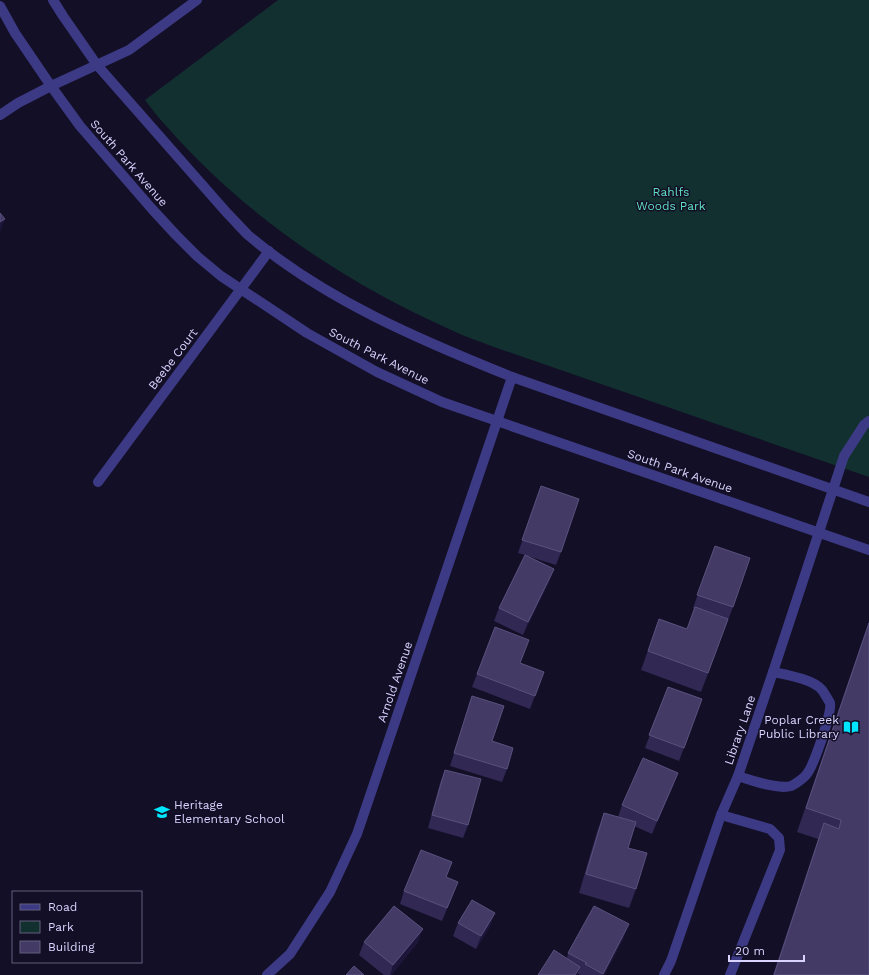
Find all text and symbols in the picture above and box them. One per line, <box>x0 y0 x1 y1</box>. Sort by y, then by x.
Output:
street label: South Park Avenue <box>87 117 171 209</box>
park label: Rahlfs Woods Park <box>636 185 706 213</box>
street label: South Park Avenue <box>327 325 431 387</box>
street label: Beebe Court <box>146 326 200 392</box>
street label: South Park Avenue <box>626 446 735 496</box>
street label: Arnold Avenue <box>375 640 415 724</box>
street label: Library Lane <box>722 693 758 767</box>
place label: Poplar Creek Public Library <box>759 713 840 741</box>
library icon: Poplar Creek Public Library <box>842 718 860 736</box>
place label: Heritage Elementary School <box>174 798 285 826</box>
school or university icon: Heritage Elementary School <box>153 803 171 821</box>
legend <box>12 891 142 963</box>
text: Road <box>48 900 77 914</box>
text: Park <box>48 920 74 934</box>
scale bar <box>729 937 804 963</box>
text: Building <box>48 940 95 954</box>
text: 20 m <box>735 944 765 958</box>

